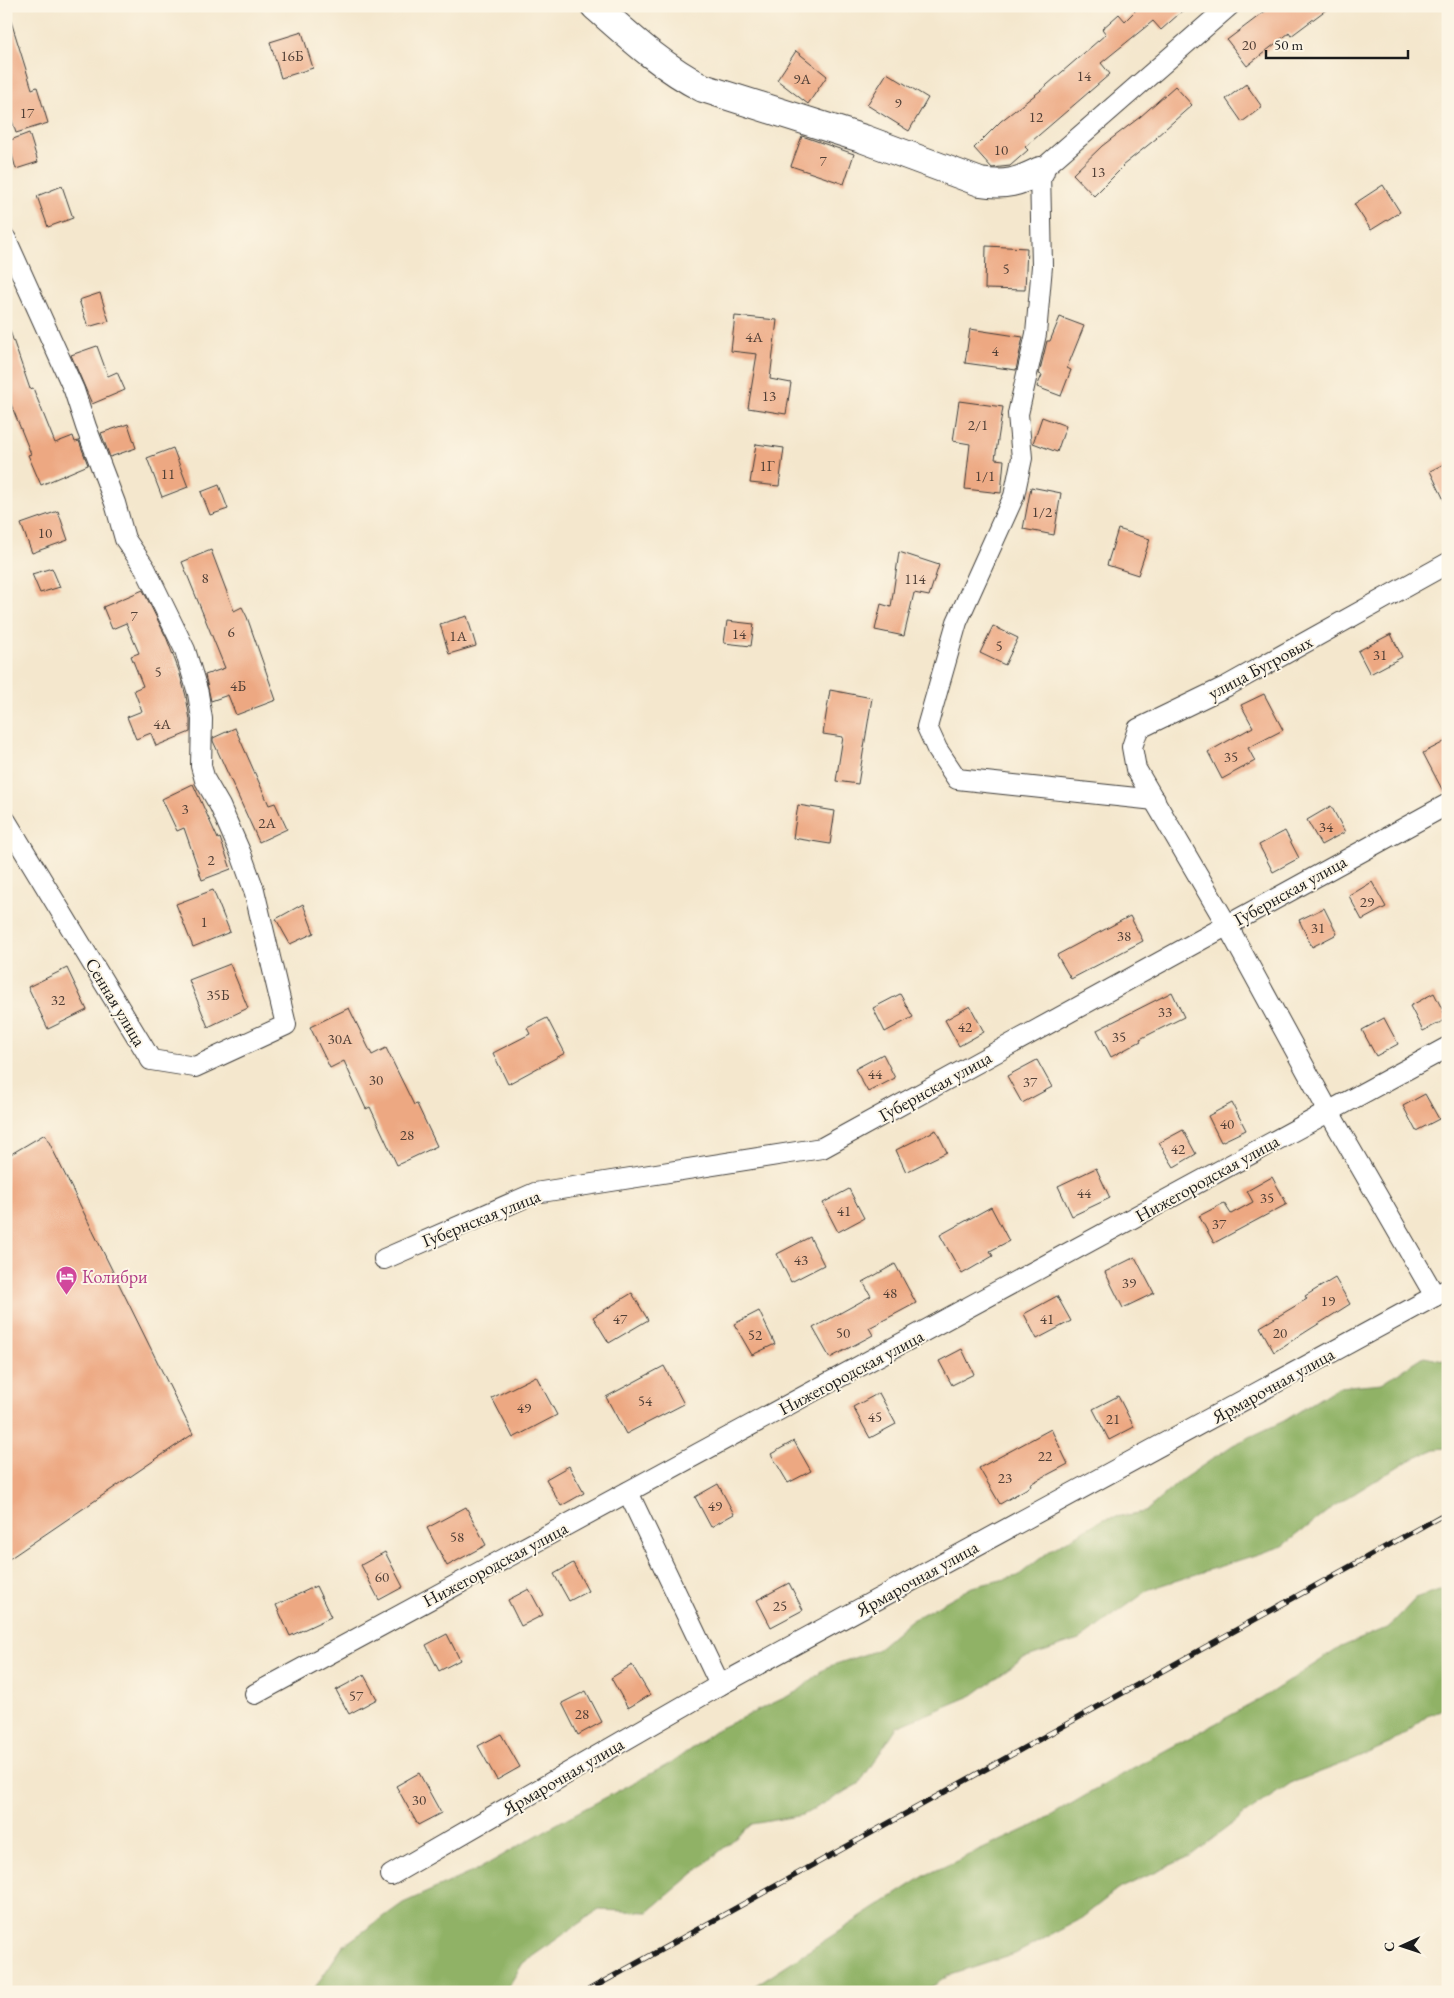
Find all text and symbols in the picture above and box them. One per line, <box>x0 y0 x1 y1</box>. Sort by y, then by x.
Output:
scale bar <box>1266 28 1409 60</box>
house number: 20 <box>1242 35 1256 54</box>
text: 50 m <box>1274 35 1303 54</box>
house number: 16Б <box>280 46 304 65</box>
house number: 14 <box>1077 66 1092 85</box>
house number: 9А <box>793 69 811 88</box>
house number: 9 <box>894 93 902 112</box>
house number: 17 <box>20 103 35 122</box>
house number: 12 <box>1029 107 1044 126</box>
house number: 10 <box>994 140 1008 159</box>
house number: 7 <box>819 151 827 170</box>
house number: 13 <box>1091 162 1105 181</box>
house number: 5 <box>1002 259 1010 278</box>
house number: 4А <box>745 327 763 346</box>
house number: 4 <box>991 341 999 360</box>
house number: 13 <box>762 386 776 405</box>
house number: 2/1 <box>968 415 988 434</box>
house number: 1Г <box>760 456 775 475</box>
house number: 11 <box>161 464 175 483</box>
house number: 1/1 <box>975 466 995 485</box>
house number: 1/2 <box>1032 502 1053 521</box>
house number: 10 <box>38 523 52 542</box>
house number: 8 <box>201 568 209 587</box>
house number: 114 <box>904 569 927 588</box>
house number: 7 <box>130 606 138 625</box>
house number: 6 <box>227 622 235 641</box>
house number: 14 <box>732 624 747 643</box>
house number: 1А <box>449 626 467 645</box>
street label: улица Бугровых <box>1204 630 1316 704</box>
house number: 5 <box>995 636 1003 655</box>
house number: 31 <box>1373 645 1387 664</box>
house number: 5 <box>154 662 162 681</box>
house number: 4Б <box>230 676 246 695</box>
house number: 4А <box>153 714 171 733</box>
house number: 35 <box>1224 747 1238 766</box>
house number: 3 <box>181 799 189 818</box>
house number: 2А <box>258 813 276 832</box>
house number: 34 <box>1319 817 1334 836</box>
street label: Губернская улица <box>1229 849 1351 931</box>
house number: 2 <box>207 850 215 869</box>
house number: 29 <box>1360 892 1374 911</box>
house number: 1 <box>200 912 208 931</box>
house number: 31 <box>1311 918 1325 937</box>
house number: 38 <box>1117 926 1131 945</box>
street label: Сенная улица <box>81 953 152 1051</box>
house number: 35Б <box>206 985 230 1004</box>
house number: 32 <box>51 990 66 1009</box>
house number: 33 <box>1158 1002 1172 1021</box>
house number: 42 <box>958 1017 973 1036</box>
house number: 35 <box>1112 1027 1126 1046</box>
house number: 30А <box>328 1029 353 1048</box>
street label: Губернская улица <box>874 1045 996 1127</box>
house number: 44 <box>868 1064 883 1083</box>
house number: 30 <box>369 1070 383 1089</box>
house number: 37 <box>1023 1072 1038 1091</box>
house number: 40 <box>1220 1114 1234 1133</box>
house number: 28 <box>400 1125 414 1144</box>
street label: Нижегородская улица <box>1131 1129 1284 1227</box>
house number: 42 <box>1171 1139 1186 1158</box>
street label: Губернская улица <box>418 1183 544 1252</box>
house number: 44 <box>1077 1183 1092 1202</box>
house number: 35 <box>1260 1188 1274 1207</box>
house number: 41 <box>837 1201 851 1220</box>
house number: 37 <box>1212 1214 1227 1233</box>
house number: 43 <box>794 1250 808 1269</box>
hotel icon: Колибри <box>54 1264 78 1295</box>
place label: Колибри <box>82 1265 148 1288</box>
house number: 39 <box>1122 1273 1136 1292</box>
house number: 48 <box>883 1283 897 1302</box>
house number: 19 <box>1321 1291 1335 1310</box>
house number: 47 <box>613 1309 628 1328</box>
house number: 41 <box>1040 1309 1054 1328</box>
house number: 50 <box>836 1323 850 1342</box>
house number: 20 <box>1273 1323 1287 1342</box>
street label: Нижегородская улица <box>775 1324 928 1420</box>
house number: 52 <box>748 1325 763 1344</box>
street label: Ярмарочная улица <box>1207 1342 1339 1429</box>
house number: 54 <box>638 1391 653 1410</box>
house number: 49 <box>517 1398 531 1417</box>
house number: 45 <box>868 1407 882 1426</box>
house number: 21 <box>1106 1409 1120 1428</box>
house number: 22 <box>1038 1446 1053 1465</box>
house number: 23 <box>998 1468 1012 1487</box>
house number: 49 <box>708 1496 722 1515</box>
street label: Нижегородская улица <box>419 1516 572 1612</box>
house number: 58 <box>450 1527 464 1546</box>
street label: Ярмарочная улица <box>851 1535 983 1622</box>
house number: 60 <box>375 1567 389 1586</box>
house number: 25 <box>773 1596 787 1615</box>
house number: 57 <box>349 1686 364 1705</box>
house number: 28 <box>575 1704 589 1723</box>
street label: Ярмарочная улица <box>497 1732 628 1821</box>
house number: 30 <box>412 1790 426 1809</box>
north arrow <box>1376 1920 1426 1970</box>
text: С <box>1380 1941 1398 1952</box>

